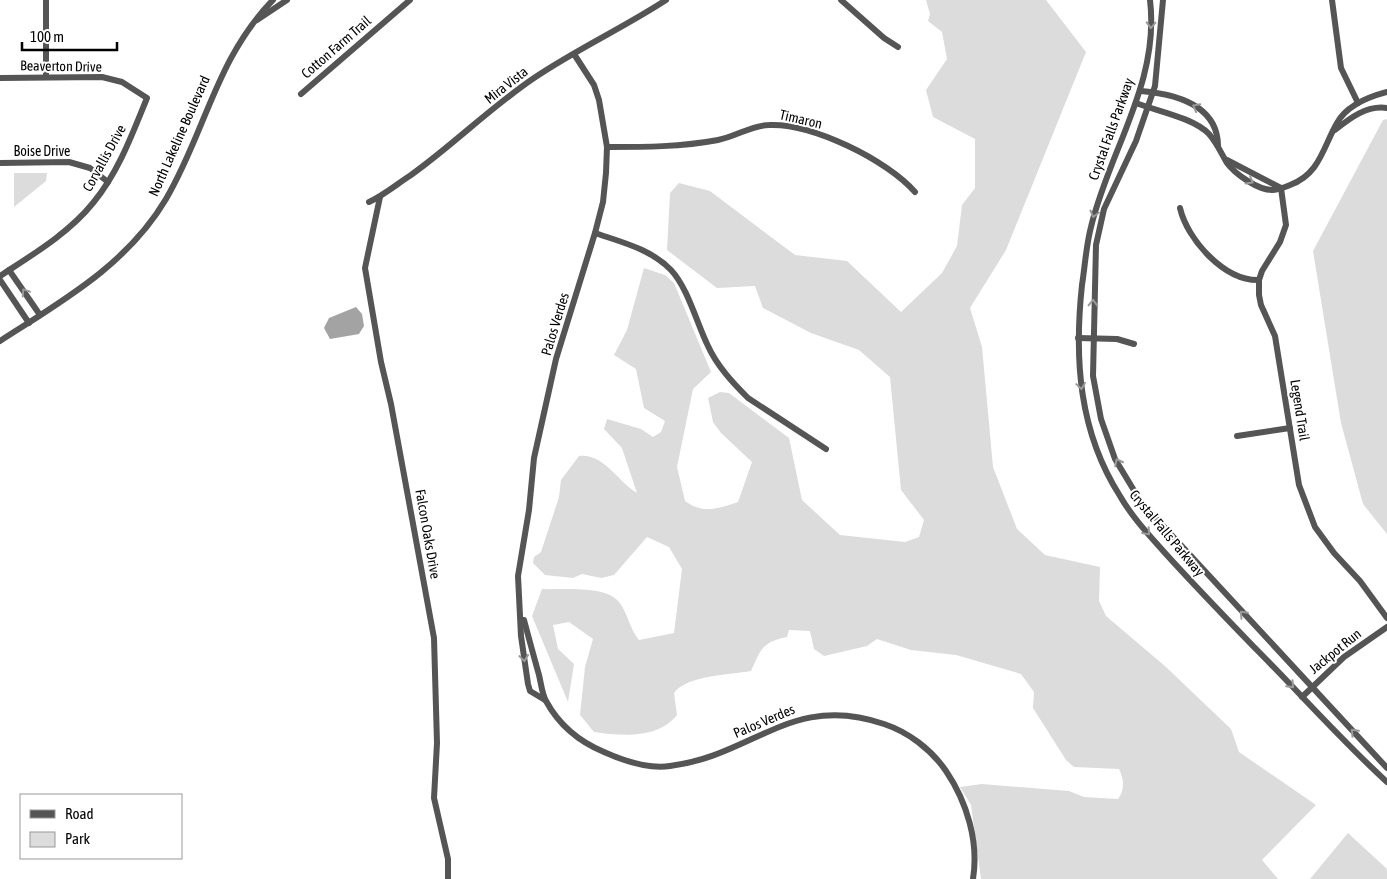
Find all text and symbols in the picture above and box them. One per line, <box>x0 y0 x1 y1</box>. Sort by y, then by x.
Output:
street label: Cotton Farm Trail <box>298 12 374 81</box>
scale bar <box>22 20 118 52</box>
one-way arrow <box>1146 22 1156 29</box>
text: 100 m <box>30 28 64 45</box>
street label: Beaverton Drive <box>20 57 102 75</box>
street label: Mira Vista <box>481 63 531 107</box>
street label: North Lakeline Boulevard <box>145 73 213 199</box>
street label: Crystal Falls Parkway <box>1085 76 1137 182</box>
one-way arrow <box>1193 103 1202 113</box>
street label: Timaron <box>778 106 824 132</box>
street label: Corvallis Drive <box>79 122 129 194</box>
street label: Boise Drive <box>14 143 70 159</box>
one-way arrow <box>1244 174 1253 184</box>
one-way arrow <box>1089 210 1100 219</box>
one-way arrow <box>22 289 31 298</box>
street label: Palos Verdes <box>538 291 572 357</box>
one-way arrow <box>1088 299 1099 307</box>
street label: Legend Trail <box>1287 378 1313 442</box>
one-way arrow <box>1075 382 1085 391</box>
one-way arrow <box>1114 458 1124 467</box>
street label: Crystal Falls Parkway <box>1126 487 1208 579</box>
street label: Falcon Oaks Drive <box>412 488 444 580</box>
one-way arrow <box>1141 527 1150 536</box>
one-way arrow <box>1240 610 1249 619</box>
street label: Jackpot Run <box>1306 625 1364 677</box>
one-way arrow <box>518 654 529 662</box>
one-way arrow <box>1285 679 1294 688</box>
street label: Palos Verdes <box>731 701 797 741</box>
one-way arrow <box>1351 728 1360 737</box>
legend <box>20 794 182 859</box>
text: Road <box>65 805 94 822</box>
text: Park <box>65 830 90 847</box>

